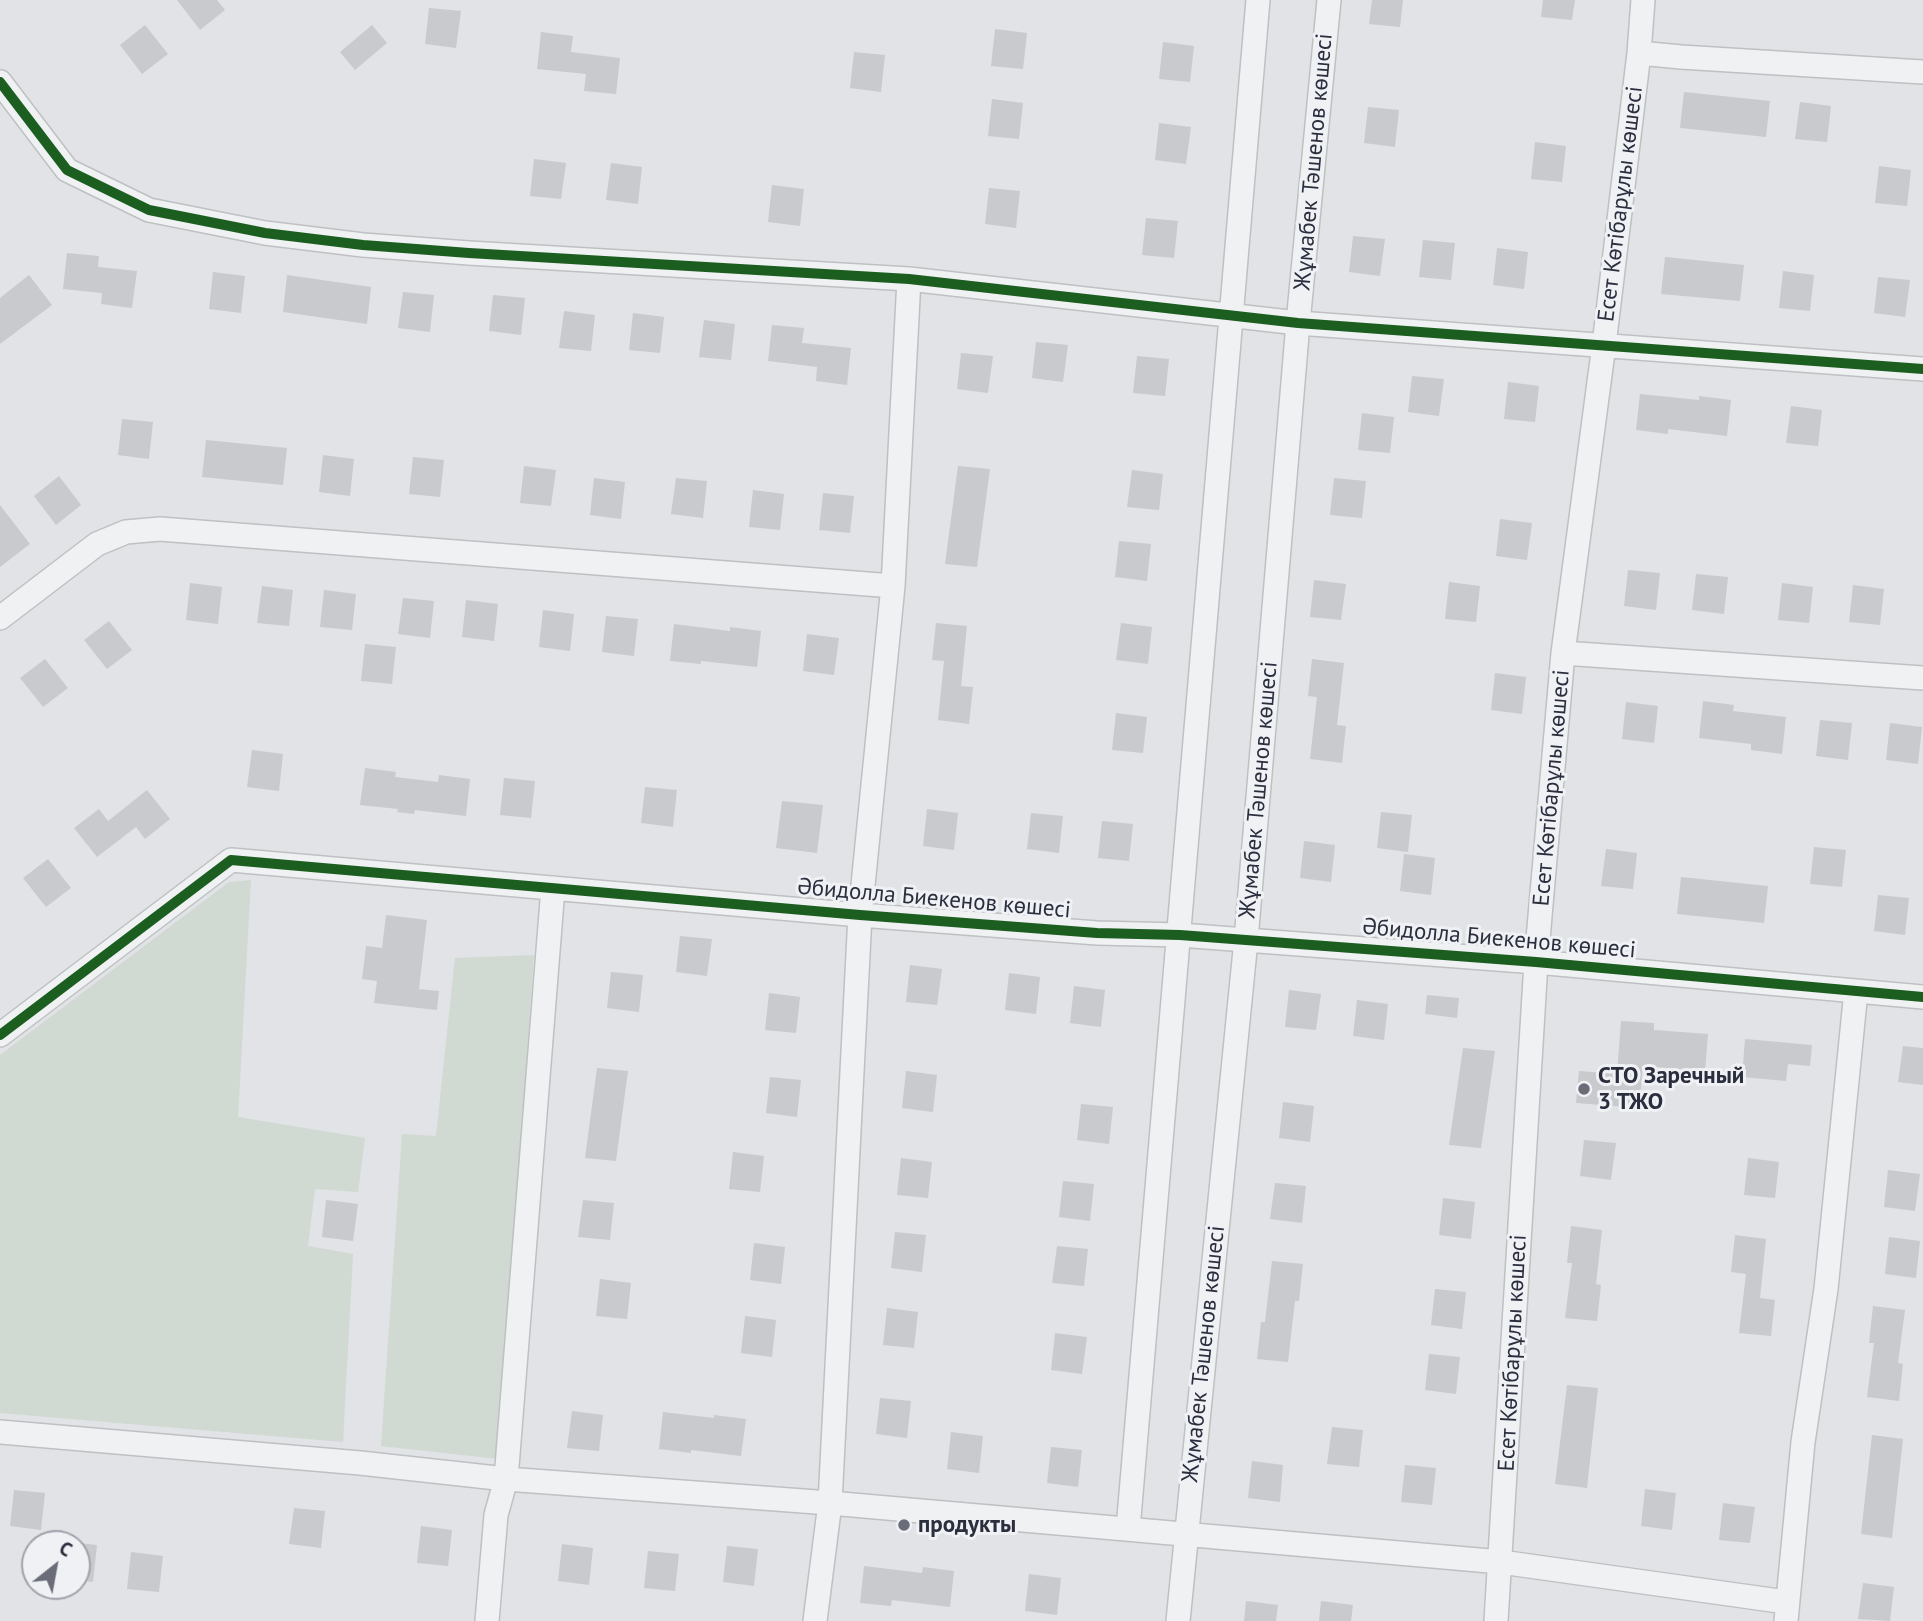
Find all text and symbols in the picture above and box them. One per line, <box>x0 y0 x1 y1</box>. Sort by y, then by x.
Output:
street label: Жұмабек Тәшенов көшесі <box>1289 32 1339 292</box>
street label: Есет Көтібарұлы көшесі <box>1593 85 1649 323</box>
street label: Жұмабек Тәшенов көшесі <box>1234 660 1284 920</box>
street label: Есет Көтібарұлы көшесі <box>1528 669 1576 907</box>
street label: Әбидолла Биекенов көшесі <box>796 873 1072 925</box>
street label: Әбидолла Биекенов көшесі <box>1361 913 1637 965</box>
place label: СТО Заречный 3 ТЖО <box>1598 1062 1744 1116</box>
marker: СТО Заречный 3 ТЖО <box>1576 1081 1592 1097</box>
street label: Жұмабек Тәшенов көшесі <box>1177 1224 1231 1484</box>
street label: Есет Көтібарұлы көшесі <box>1493 1234 1533 1472</box>
place label: продукты <box>918 1511 1016 1539</box>
marker: продукты <box>896 1517 912 1533</box>
north arrow <box>21 1530 91 1600</box>
text: С <box>55 1536 77 1562</box>

